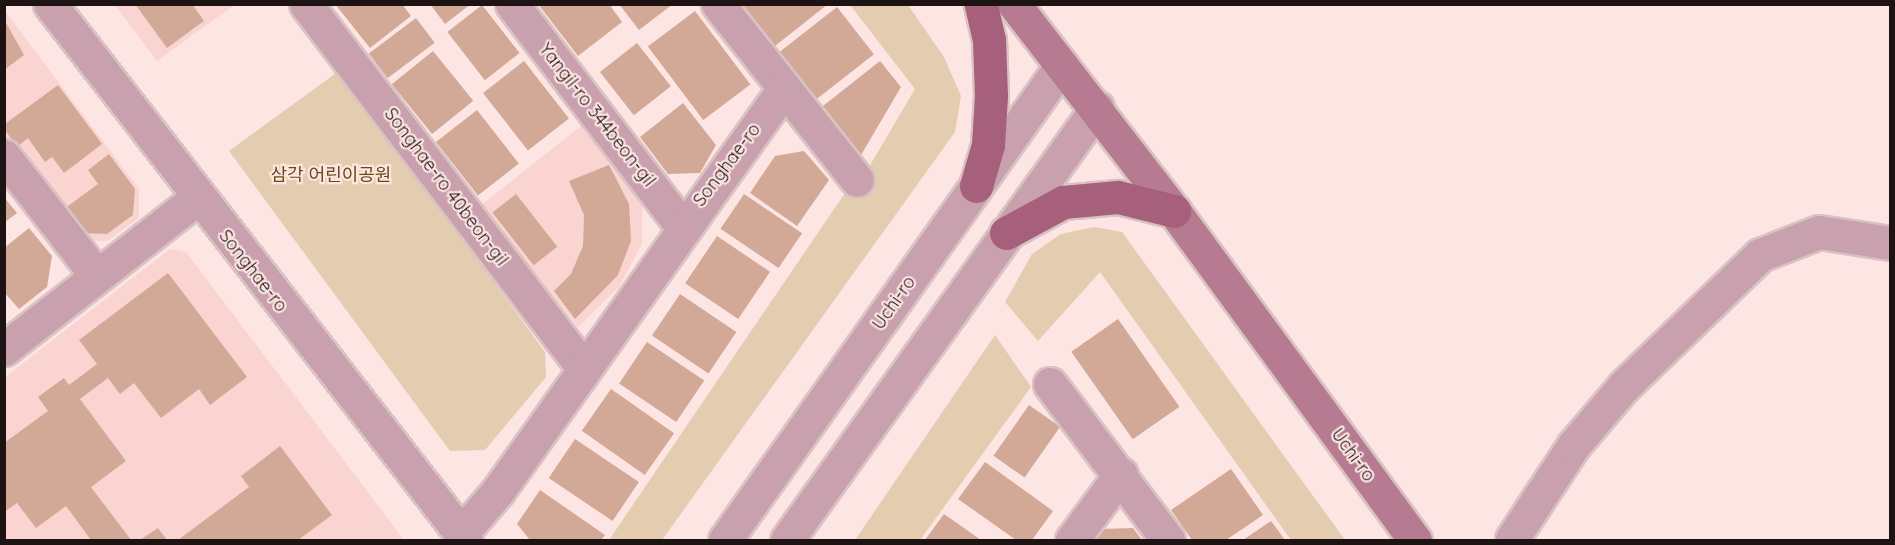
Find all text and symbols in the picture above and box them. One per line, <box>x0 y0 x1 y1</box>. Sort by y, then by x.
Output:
street label: Yangil-ro 344beon-gil <box>534 39 660 191</box>
street label: Songhae-ro 40beon-gil <box>380 104 512 270</box>
street label: Songhae-ro <box>689 119 765 211</box>
park label: 삼각 어린이공원 <box>271 164 391 186</box>
street label: Songhae-ro <box>214 226 292 316</box>
street label: Uchi-ro <box>868 272 920 334</box>
street label: Uchi-ro <box>1326 424 1380 486</box>

